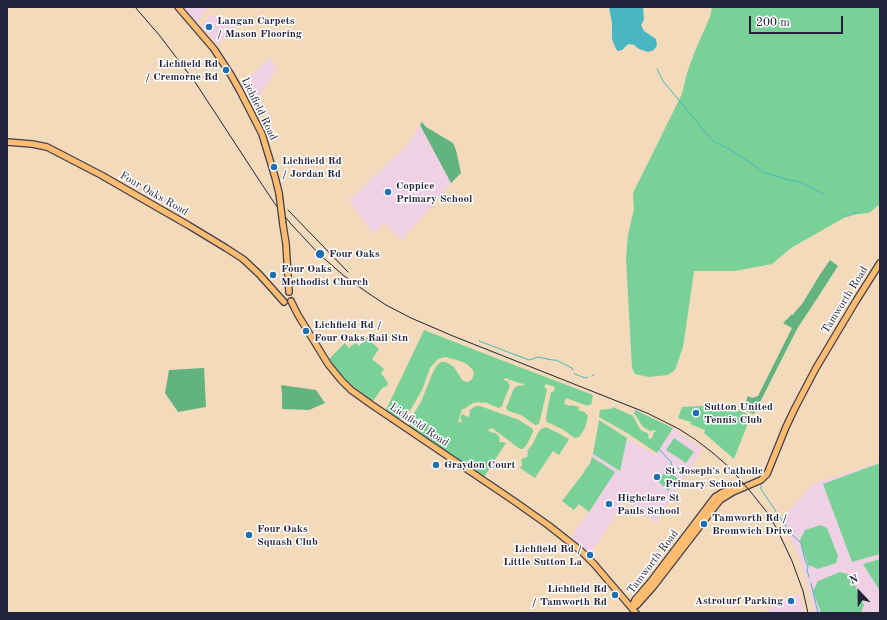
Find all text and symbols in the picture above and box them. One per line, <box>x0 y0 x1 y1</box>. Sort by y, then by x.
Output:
scale bar <box>751 8 845 34</box>
place label: Langan Carpets / Mason Flooring <box>217 14 302 40</box>
text: 200 m <box>756 17 790 29</box>
marker: Langan Carpets / Mason Flooring <box>204 22 214 32</box>
place label: Lichfield Rd / Cremorne Rd <box>145 57 218 83</box>
marker: Lichfield Rd / Cremorne Rd <box>221 65 231 75</box>
street label: Lichfield Road <box>238 75 280 143</box>
place label: Lichfield Rd / Jordan Rd <box>282 154 342 180</box>
marker: Lichfield Rd / Jordan Rd <box>269 162 279 172</box>
street label: Four Oaks Road <box>117 169 191 219</box>
place label: Coppice Primary School <box>396 179 472 205</box>
marker: Coppice Primary School <box>383 187 393 197</box>
place label: Four Oaks <box>329 247 380 261</box>
marker: Four Oaks <box>314 248 326 260</box>
place label: Four Oaks Methodist Church <box>281 262 368 288</box>
street label: Tamworth Road <box>819 264 871 336</box>
marker: Four Oaks Methodist Church <box>268 270 278 280</box>
place label: Lichfield Rd / Four Oaks Rail Stn <box>314 318 408 344</box>
marker: Lichfield Rd / Four Oaks Rail Stn <box>301 326 311 336</box>
street label: Lichfield Road <box>387 400 451 450</box>
place label: Sutton United Tennis Club <box>704 400 773 426</box>
marker: Sutton United Tennis Club <box>691 408 701 418</box>
place label: Graydon Court <box>444 458 515 472</box>
marker: Graydon Court <box>431 460 441 470</box>
place label: St Joseph's Catholic Primary School <box>665 464 763 490</box>
marker: St Joseph's Catholic Primary School <box>652 472 662 482</box>
place label: Highclare St Pauls School <box>617 491 680 517</box>
marker: Highclare St Pauls School <box>604 499 614 509</box>
place label: Tamworth Rd / Bromwich Drive <box>712 511 792 537</box>
marker: Tamworth Rd / Bromwich Drive <box>699 519 709 529</box>
place label: Four Oaks Squash Club <box>257 522 318 548</box>
street label: Tamworth Road <box>625 527 681 597</box>
marker: Four Oaks Squash Club <box>244 530 254 540</box>
place label: Lichfield Rd / Little Sutton La <box>503 542 582 568</box>
marker: Lichfield Rd / Little Sutton La <box>585 550 595 560</box>
north arrow <box>839 572 879 612</box>
text: N <box>848 574 860 587</box>
place label: Lichfield Rd / Tamworth Rd <box>532 582 607 608</box>
marker: Lichfield Rd / Tamworth Rd <box>610 590 620 600</box>
place label: Astroturf Parking <box>695 594 783 608</box>
marker: Astroturf Parking <box>786 596 796 606</box>

